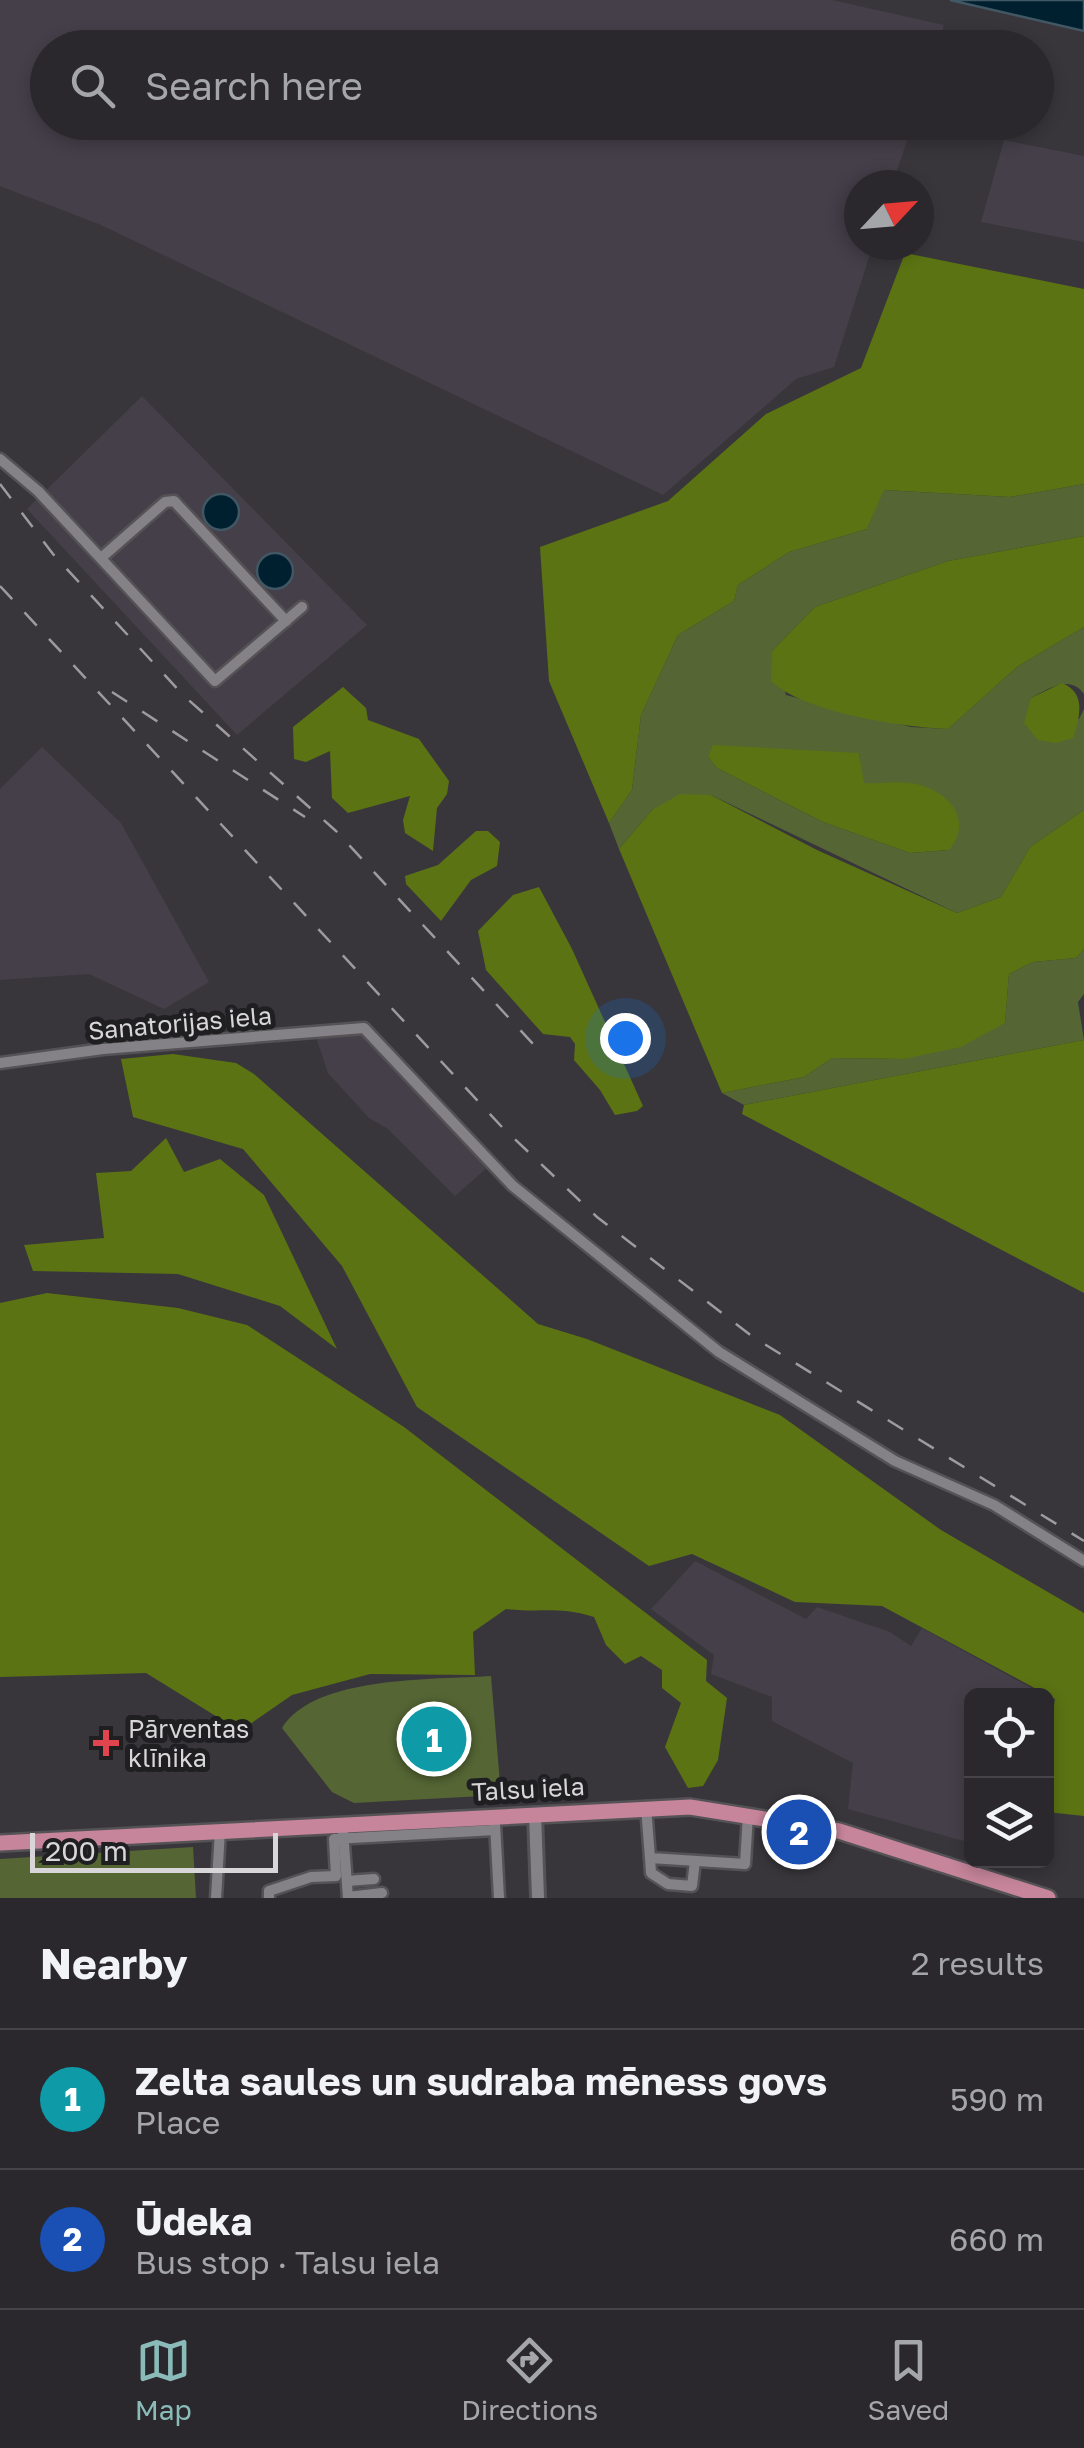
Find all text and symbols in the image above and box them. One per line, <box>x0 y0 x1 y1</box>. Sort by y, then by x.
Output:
search box <box>30 30 1054 140</box>
icon: search <box>65 58 120 113</box>
text: Search here <box>145 63 363 108</box>
north arrow <box>844 170 934 260</box>
street label: Sanatorijas iela <box>87 999 273 1046</box>
your location <box>600 1013 651 1064</box>
map controls <box>964 1688 1054 1868</box>
button: locate <box>964 1688 1054 1778</box>
pin: 1 <box>402 1702 466 1776</box>
place label: Pārventas klīnika <box>128 1713 249 1773</box>
marker: Pārventas klīnika <box>93 1730 119 1756</box>
street label: Talsu iela <box>471 1770 585 1807</box>
button: layers <box>964 1778 1054 1868</box>
pin: 2 <box>766 1794 832 1870</box>
scale bar <box>30 1828 278 1872</box>
text: 200 m <box>45 1834 128 1867</box>
text: Nearby <box>40 1938 188 1988</box>
text: 2 results <box>911 1944 1044 1982</box>
text: Zelta saules un sudraba mēness govs <box>135 2058 827 2103</box>
text: 1 <box>64 2080 81 2118</box>
text: 590 m <box>950 2080 1044 2118</box>
text: Place <box>135 2103 220 2141</box>
text: Ūdeka <box>135 2198 252 2243</box>
text: 2 <box>63 2220 82 2258</box>
text: 660 m <box>949 2220 1044 2258</box>
text: Bus stop · Talsu iela <box>135 2243 440 2281</box>
tab: Map <box>135 2333 192 2426</box>
tab: Directions <box>461 2333 598 2426</box>
tab: Saved <box>867 2333 949 2426</box>

